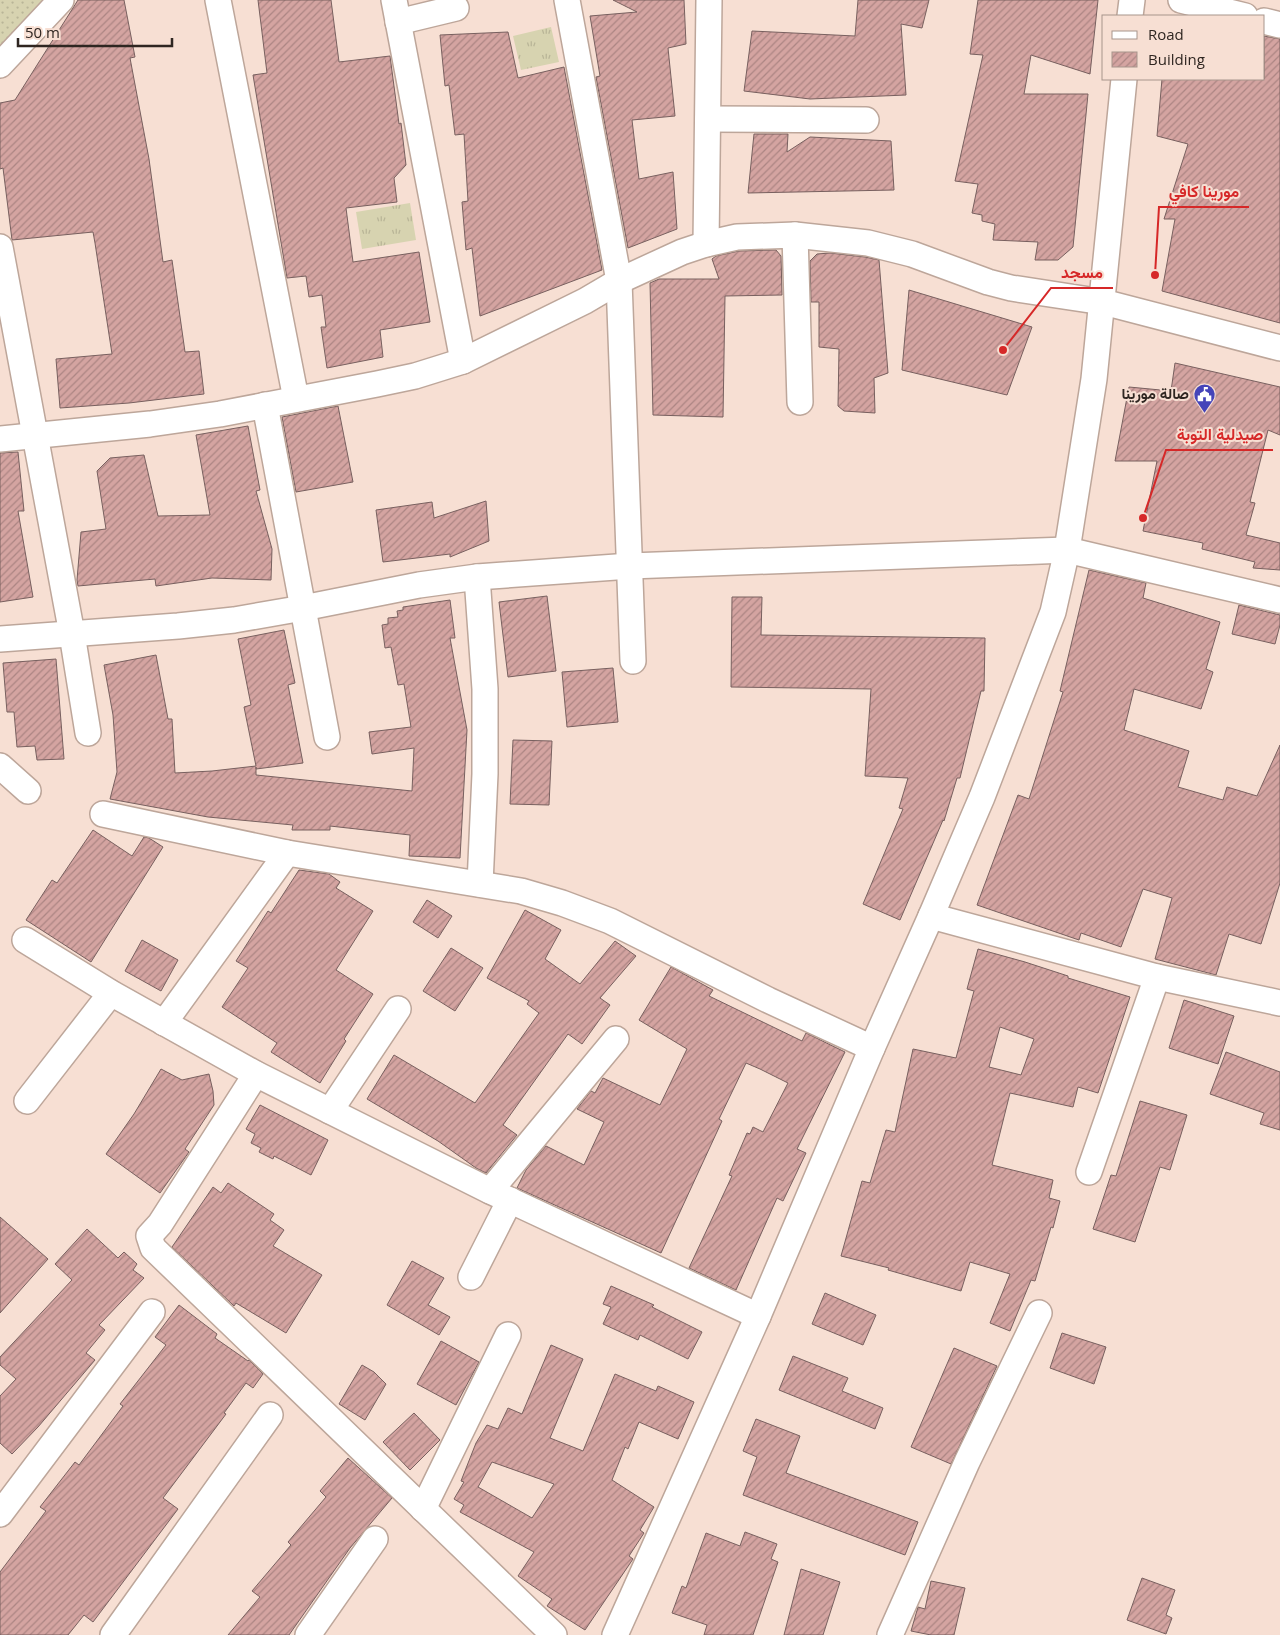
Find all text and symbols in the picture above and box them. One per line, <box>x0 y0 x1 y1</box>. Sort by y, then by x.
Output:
scale bar <box>18 15 171 47</box>
legend <box>1102 15 1265 80</box>
text: 50 m <box>25 22 60 42</box>
text: Road <box>1148 24 1184 44</box>
text: Building <box>1148 49 1205 69</box>
callout: مورينا كافي <box>1159 176 1249 207</box>
text: مورينا كافي <box>1169 180 1240 205</box>
callout: مسجد <box>1051 257 1113 288</box>
text: مسجد <box>1061 261 1103 283</box>
public building icon: صالة مورينا <box>1193 382 1217 413</box>
place label: صالة مورينا <box>1121 383 1189 403</box>
callout: صيدلية التوبة <box>1166 419 1273 450</box>
text: صيدلية التوبة <box>1177 423 1263 445</box>

